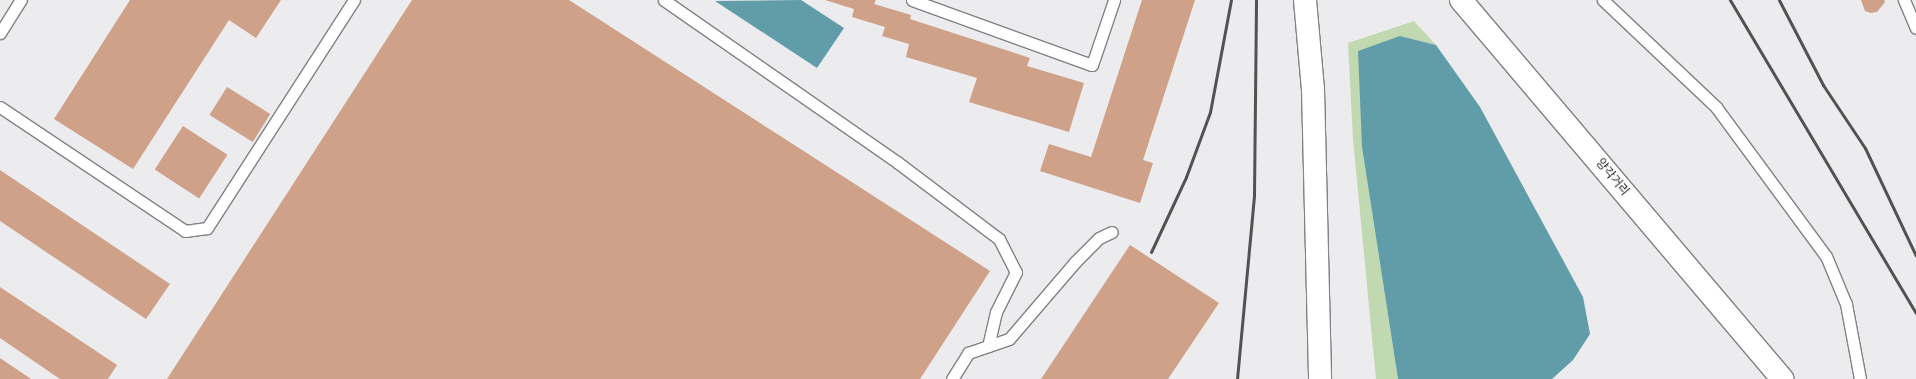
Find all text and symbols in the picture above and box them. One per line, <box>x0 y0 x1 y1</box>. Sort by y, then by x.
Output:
street label: 양각거리 <box>1593 155 1633 199</box>

